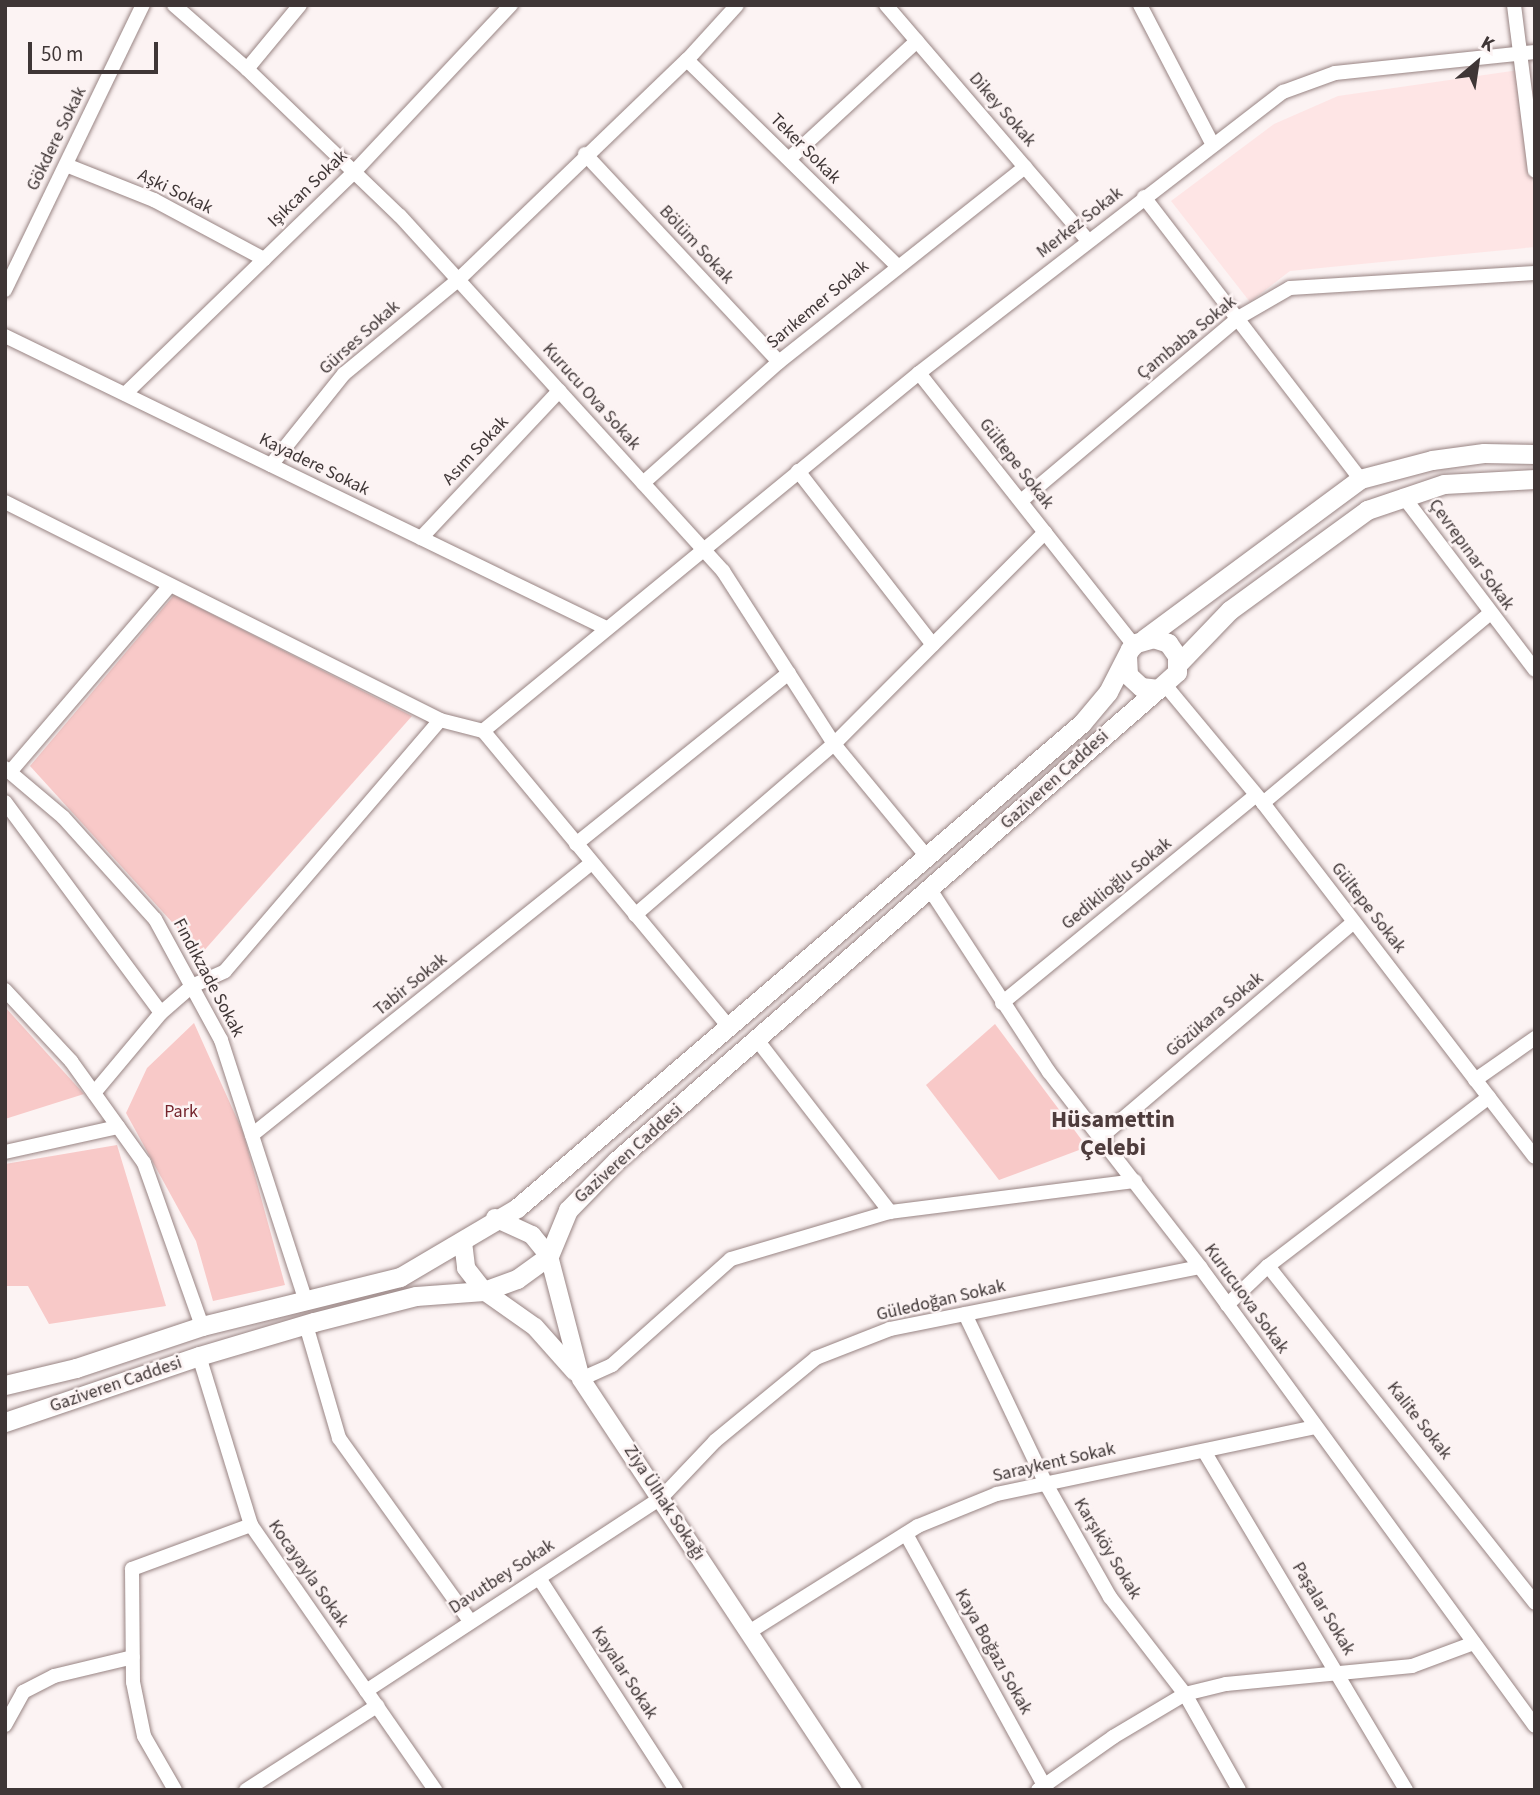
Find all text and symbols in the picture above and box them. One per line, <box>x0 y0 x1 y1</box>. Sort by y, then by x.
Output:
scale bar <box>32 28 161 72</box>
north arrow <box>1442 28 1512 98</box>
text: K <box>1476 30 1499 59</box>
text: 50 m <box>41 39 83 69</box>
street label: Dikey Sokak <box>964 69 1040 151</box>
street label: Gökdere Sokak <box>23 83 91 195</box>
street label: Teker Sokak <box>765 109 845 189</box>
street label: Işıkcan Sokak <box>264 146 352 232</box>
street label: Aşki Sokak <box>134 165 216 219</box>
street label: Merkez Sokak <box>1033 183 1127 263</box>
street label: Bölüm Sokak <box>654 201 738 289</box>
street label: Sarıkemer Sokak <box>763 256 873 354</box>
street label: Çambaba Sokak <box>1133 291 1241 385</box>
street label: Gürses Sokak <box>315 296 405 380</box>
street label: Kurucu Ova Sokak <box>537 339 645 455</box>
street label: Asım Sokak <box>439 412 513 490</box>
street label: Gültepe Sokak <box>974 414 1058 514</box>
street label: Kayadere Sokak <box>255 429 373 501</box>
street label: Çevrepınar Sokak <box>1423 495 1519 615</box>
street label: Gaziveren Caddesi <box>996 726 1114 834</box>
street label: Gediklioğlu Sokak <box>1058 833 1176 935</box>
street label: Gültepe Sokak <box>1326 858 1410 958</box>
street label: Fındıkzade Sokak <box>168 915 248 1041</box>
street label: Tabir Sokak <box>370 949 452 1021</box>
street label: Gözükara Sokak <box>1162 968 1268 1062</box>
street label: Gaziveren Caddesi <box>570 1100 688 1208</box>
park label: Park <box>164 1101 198 1123</box>
district label: Hüsamettin Çelebi <box>1051 1106 1175 1162</box>
street label: Kurucuova Sokak <box>1199 1240 1293 1358</box>
street label: Güledoğan Sokak <box>874 1276 1008 1326</box>
street label: Gaziveren Caddesi <box>47 1352 185 1418</box>
street label: Kalite Sokak <box>1382 1378 1456 1464</box>
street label: Saraykent Sokak <box>991 1438 1117 1488</box>
street label: Ziya Ülhak Sokağı <box>619 1441 709 1565</box>
street label: Karşıköy Sokak <box>1068 1495 1146 1603</box>
street label: Kocayayla Sokak <box>263 1516 353 1632</box>
street label: Davutbey Sokak <box>445 1535 559 1619</box>
street label: Paşalar Sokak <box>1287 1559 1359 1659</box>
street label: Kaya Boğazı Sokak <box>950 1585 1036 1719</box>
street label: Kayalar Sokak <box>586 1623 662 1723</box>

